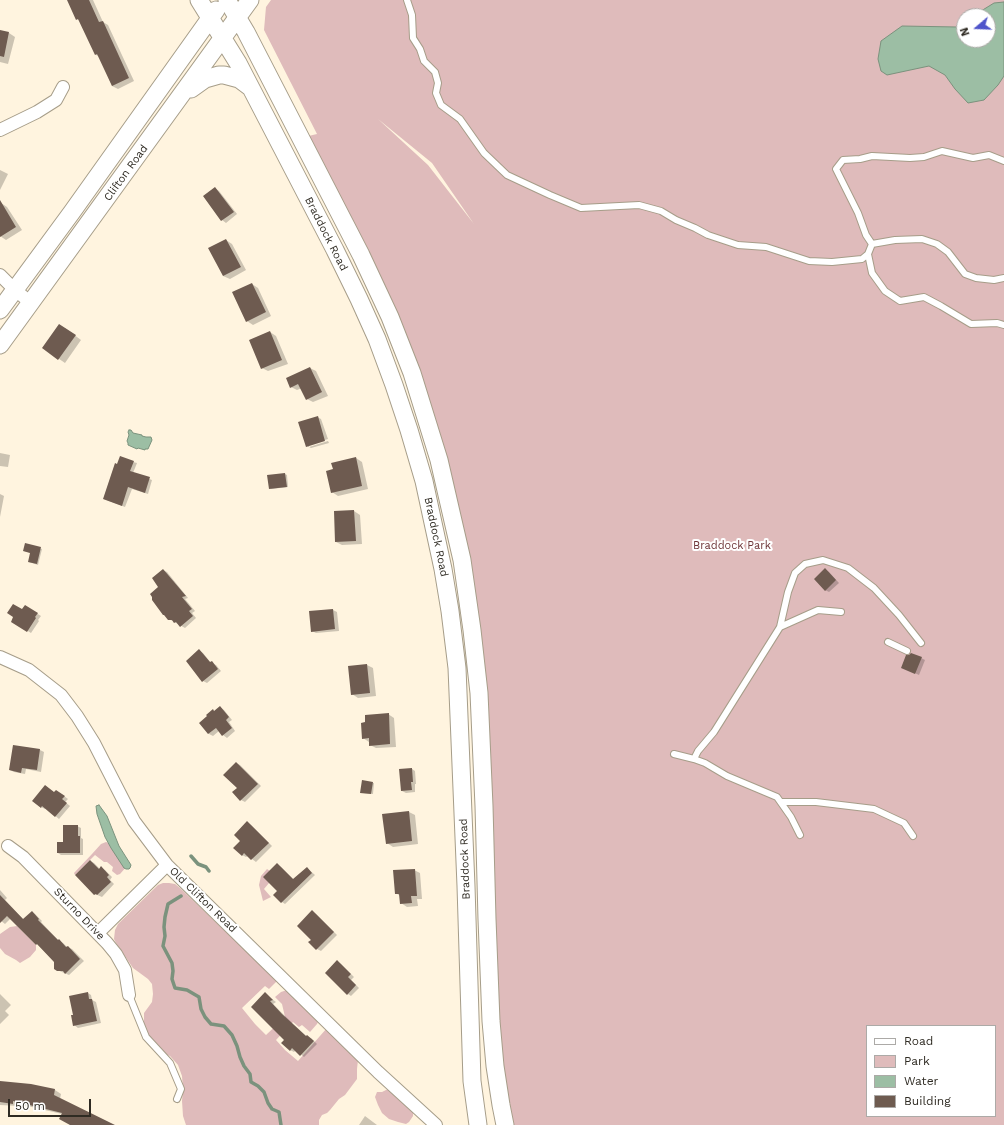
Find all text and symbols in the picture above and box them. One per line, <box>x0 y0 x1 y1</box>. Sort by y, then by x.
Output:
north arrow <box>956 8 996 48</box>
text: N <box>958 26 973 38</box>
street label: Clifton Road <box>101 142 151 204</box>
street label: Braddock Road <box>302 195 350 273</box>
street label: Braddock Road <box>421 496 451 578</box>
park label: Braddock Park <box>693 539 771 553</box>
street label: Braddock Road <box>457 818 473 900</box>
street label: Old Clifton Road <box>167 865 239 935</box>
street label: Sturno Drive <box>51 885 107 943</box>
legend <box>866 1025 996 1117</box>
text: Road <box>904 1034 933 1048</box>
text: Park <box>904 1054 930 1068</box>
text: Water <box>904 1074 938 1088</box>
scale bar <box>10 1091 93 1117</box>
text: Building <box>904 1094 951 1108</box>
text: 50 m <box>15 1099 45 1113</box>

